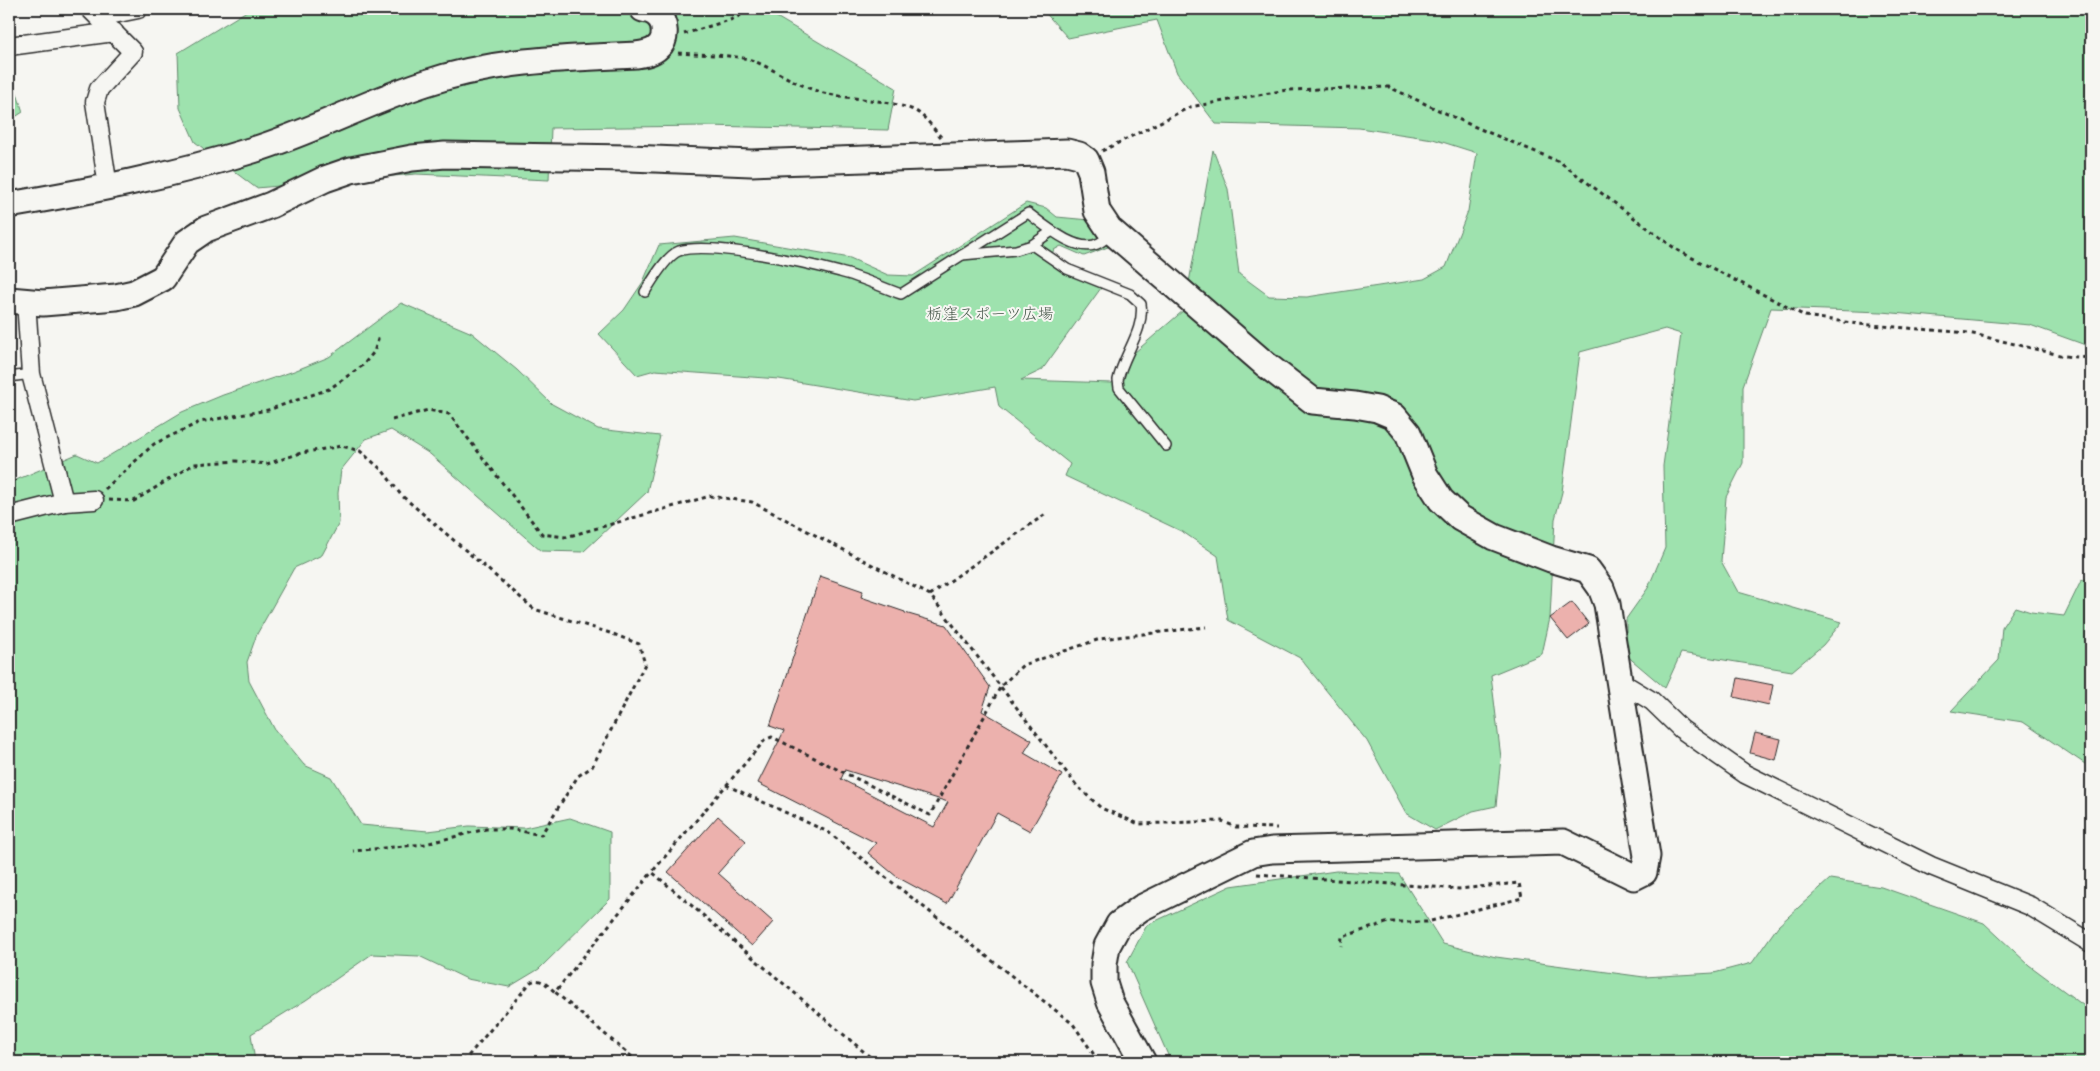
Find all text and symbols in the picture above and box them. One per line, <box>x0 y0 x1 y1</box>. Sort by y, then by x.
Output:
park label: 栃窪スポーツ広場 <box>926 303 1054 323</box>

